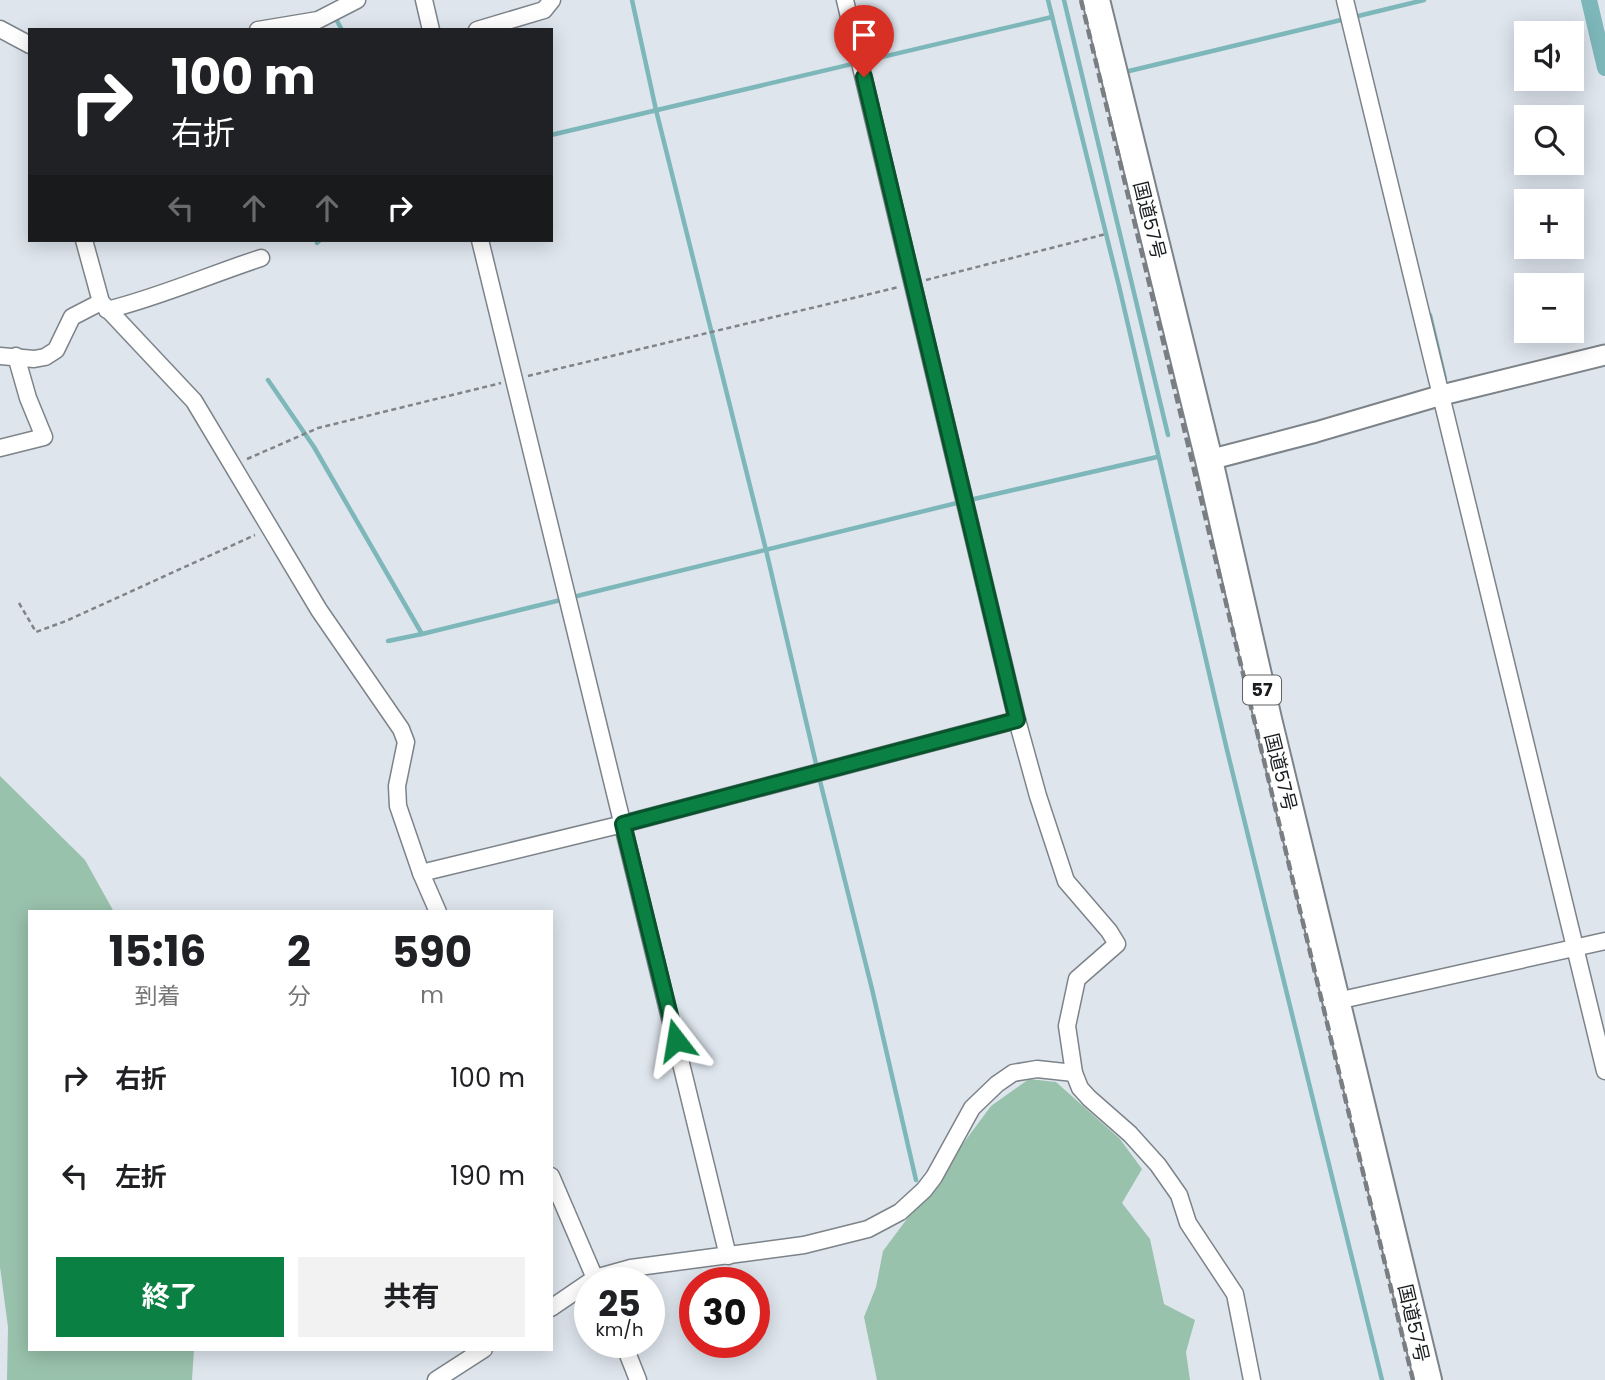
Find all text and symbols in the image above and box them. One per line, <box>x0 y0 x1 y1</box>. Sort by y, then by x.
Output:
pin <box>834 5 894 77</box>
icon: arrive <box>845 16 883 54</box>
map controls <box>1514 21 1584 343</box>
button: sound <box>1514 21 1584 91</box>
text: 100 m <box>171 43 316 111</box>
icon: right <box>56 56 147 147</box>
button: search <box>1514 105 1584 175</box>
text: 右折 <box>171 110 235 155</box>
street label: 国道57号 <box>1127 178 1172 262</box>
icon: left <box>162 189 200 227</box>
icon: ahead <box>235 189 273 227</box>
icon: ahead <box>308 189 346 227</box>
icon: right <box>381 189 419 227</box>
button: + <box>1514 189 1584 259</box>
button: − <box>1514 273 1584 343</box>
road number: 57 <box>1243 676 1281 704</box>
street label: 国道57号 <box>1258 730 1303 814</box>
text: 15:16 <box>109 922 206 981</box>
text: 2 <box>287 922 311 981</box>
text: 590 <box>392 923 472 982</box>
text: m <box>420 979 444 1011</box>
text: 到着 <box>135 980 181 1012</box>
text: 分 <box>288 980 311 1012</box>
position arrow <box>639 1003 713 1077</box>
icon: right <box>56 1059 94 1097</box>
text: 100 m <box>450 1060 525 1096</box>
text: 右折 <box>115 1061 167 1097</box>
icon: left <box>56 1157 94 1195</box>
text: 190 m <box>450 1158 525 1194</box>
text: 左折 <box>115 1159 167 1195</box>
button: 終了 <box>56 1257 284 1337</box>
button: 共有 <box>298 1257 525 1337</box>
speed limit sign: 30 <box>679 1267 770 1358</box>
text: 25 <box>598 1279 641 1328</box>
street label: 国道57号 <box>1391 1281 1436 1365</box>
text: km/h <box>596 1317 643 1342</box>

